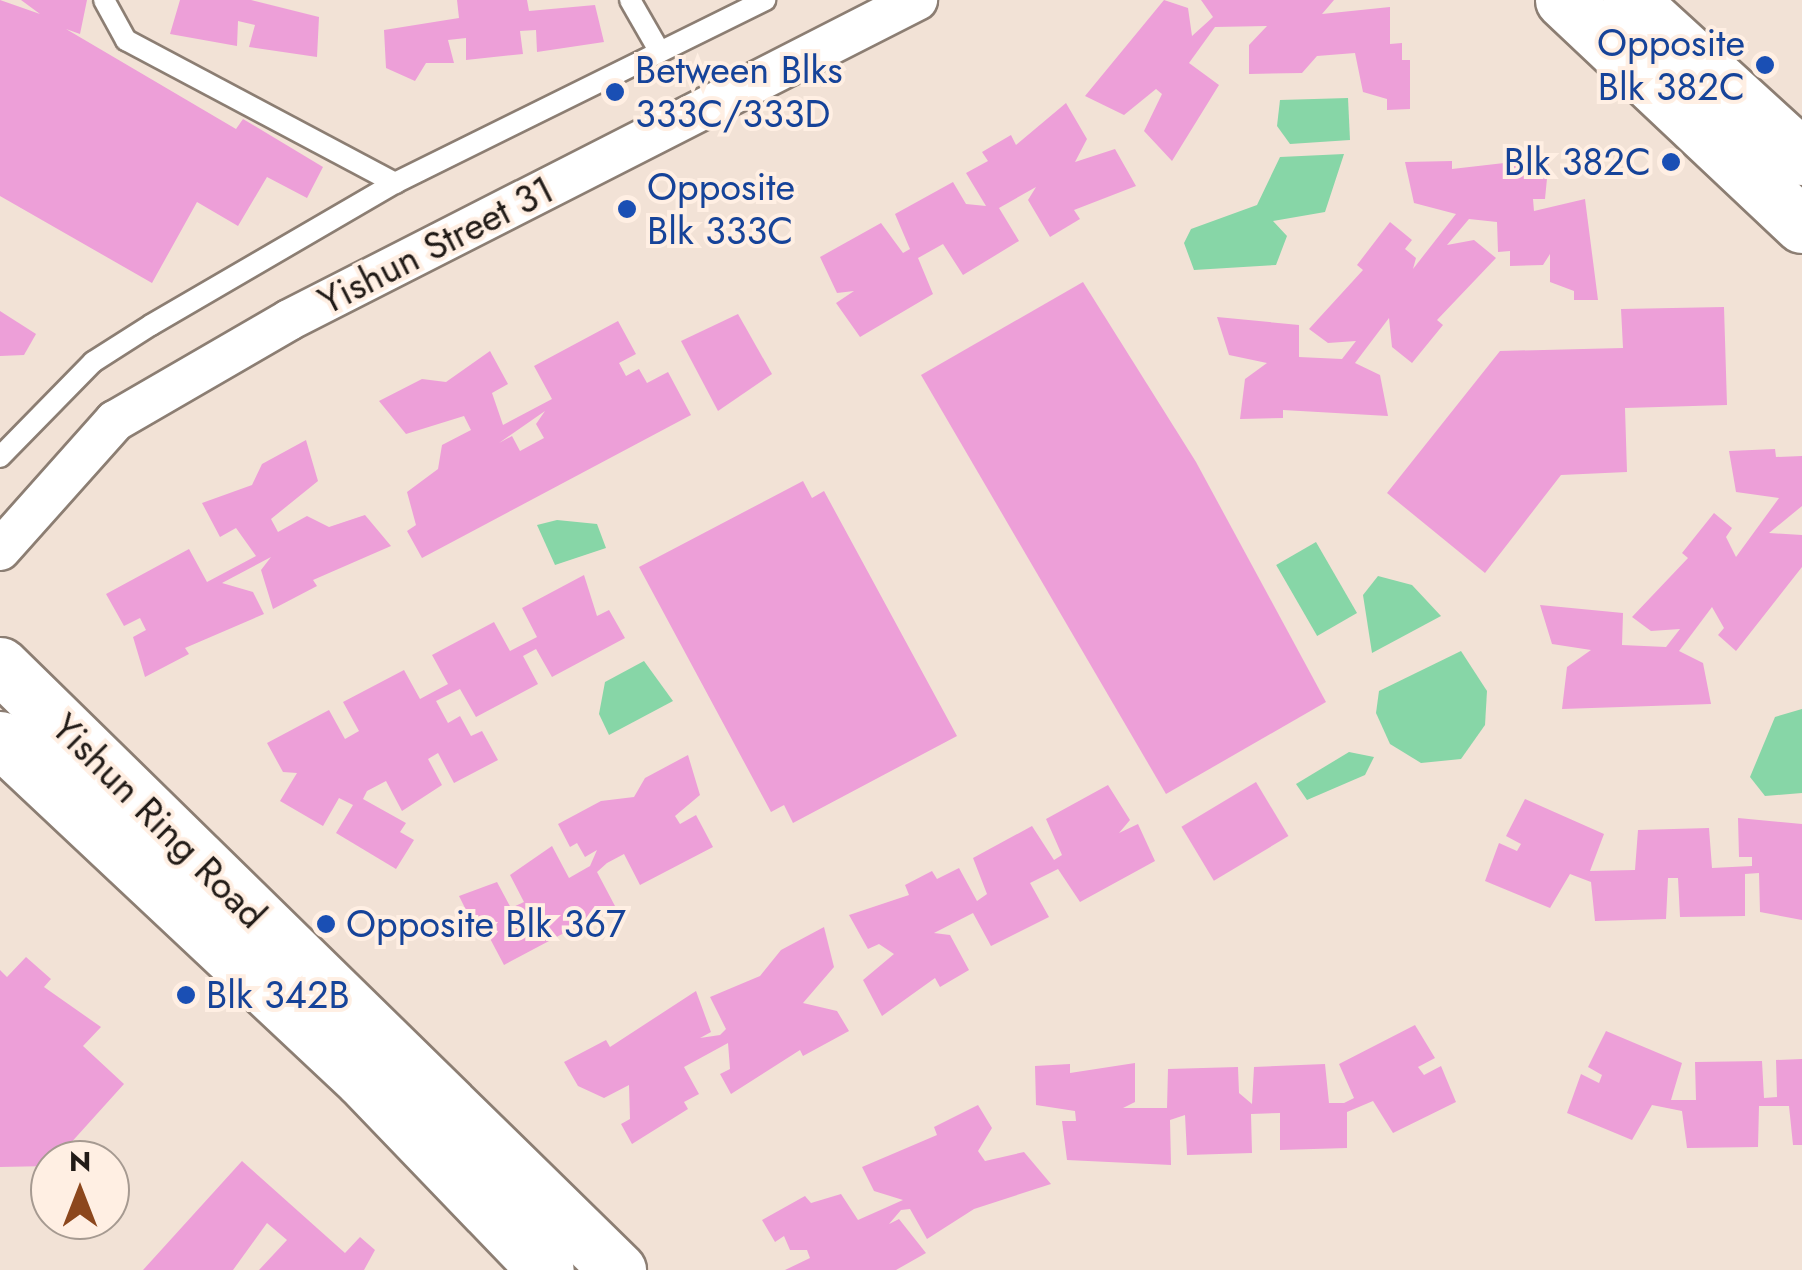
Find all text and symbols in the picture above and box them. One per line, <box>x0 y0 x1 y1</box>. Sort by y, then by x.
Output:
place label: Opposite Blk 382C <box>1597 20 1745 110</box>
place label: Between Blks 333C/333D <box>635 47 843 136</box>
marker: Opposite Blk 382C <box>1754 54 1776 76</box>
marker: Between Blks 333C/333D <box>604 81 626 103</box>
place label: Blk 382C <box>1504 139 1651 185</box>
marker: Blk 382C <box>1660 151 1682 173</box>
place label: Opposite Blk 333C <box>647 164 795 253</box>
street label: Yishun Street 31 <box>311 166 561 324</box>
marker: Opposite Blk 333C <box>616 198 638 220</box>
street label: Yishun Ring Road <box>43 705 275 937</box>
place label: Opposite Blk 367 <box>346 901 626 947</box>
marker: Opposite Blk 367 <box>315 913 337 935</box>
place label: Blk 342B <box>206 972 350 1018</box>
marker: Blk 342B <box>175 984 197 1006</box>
north arrow <box>30 1140 130 1240</box>
text: N <box>69 1141 91 1182</box>

